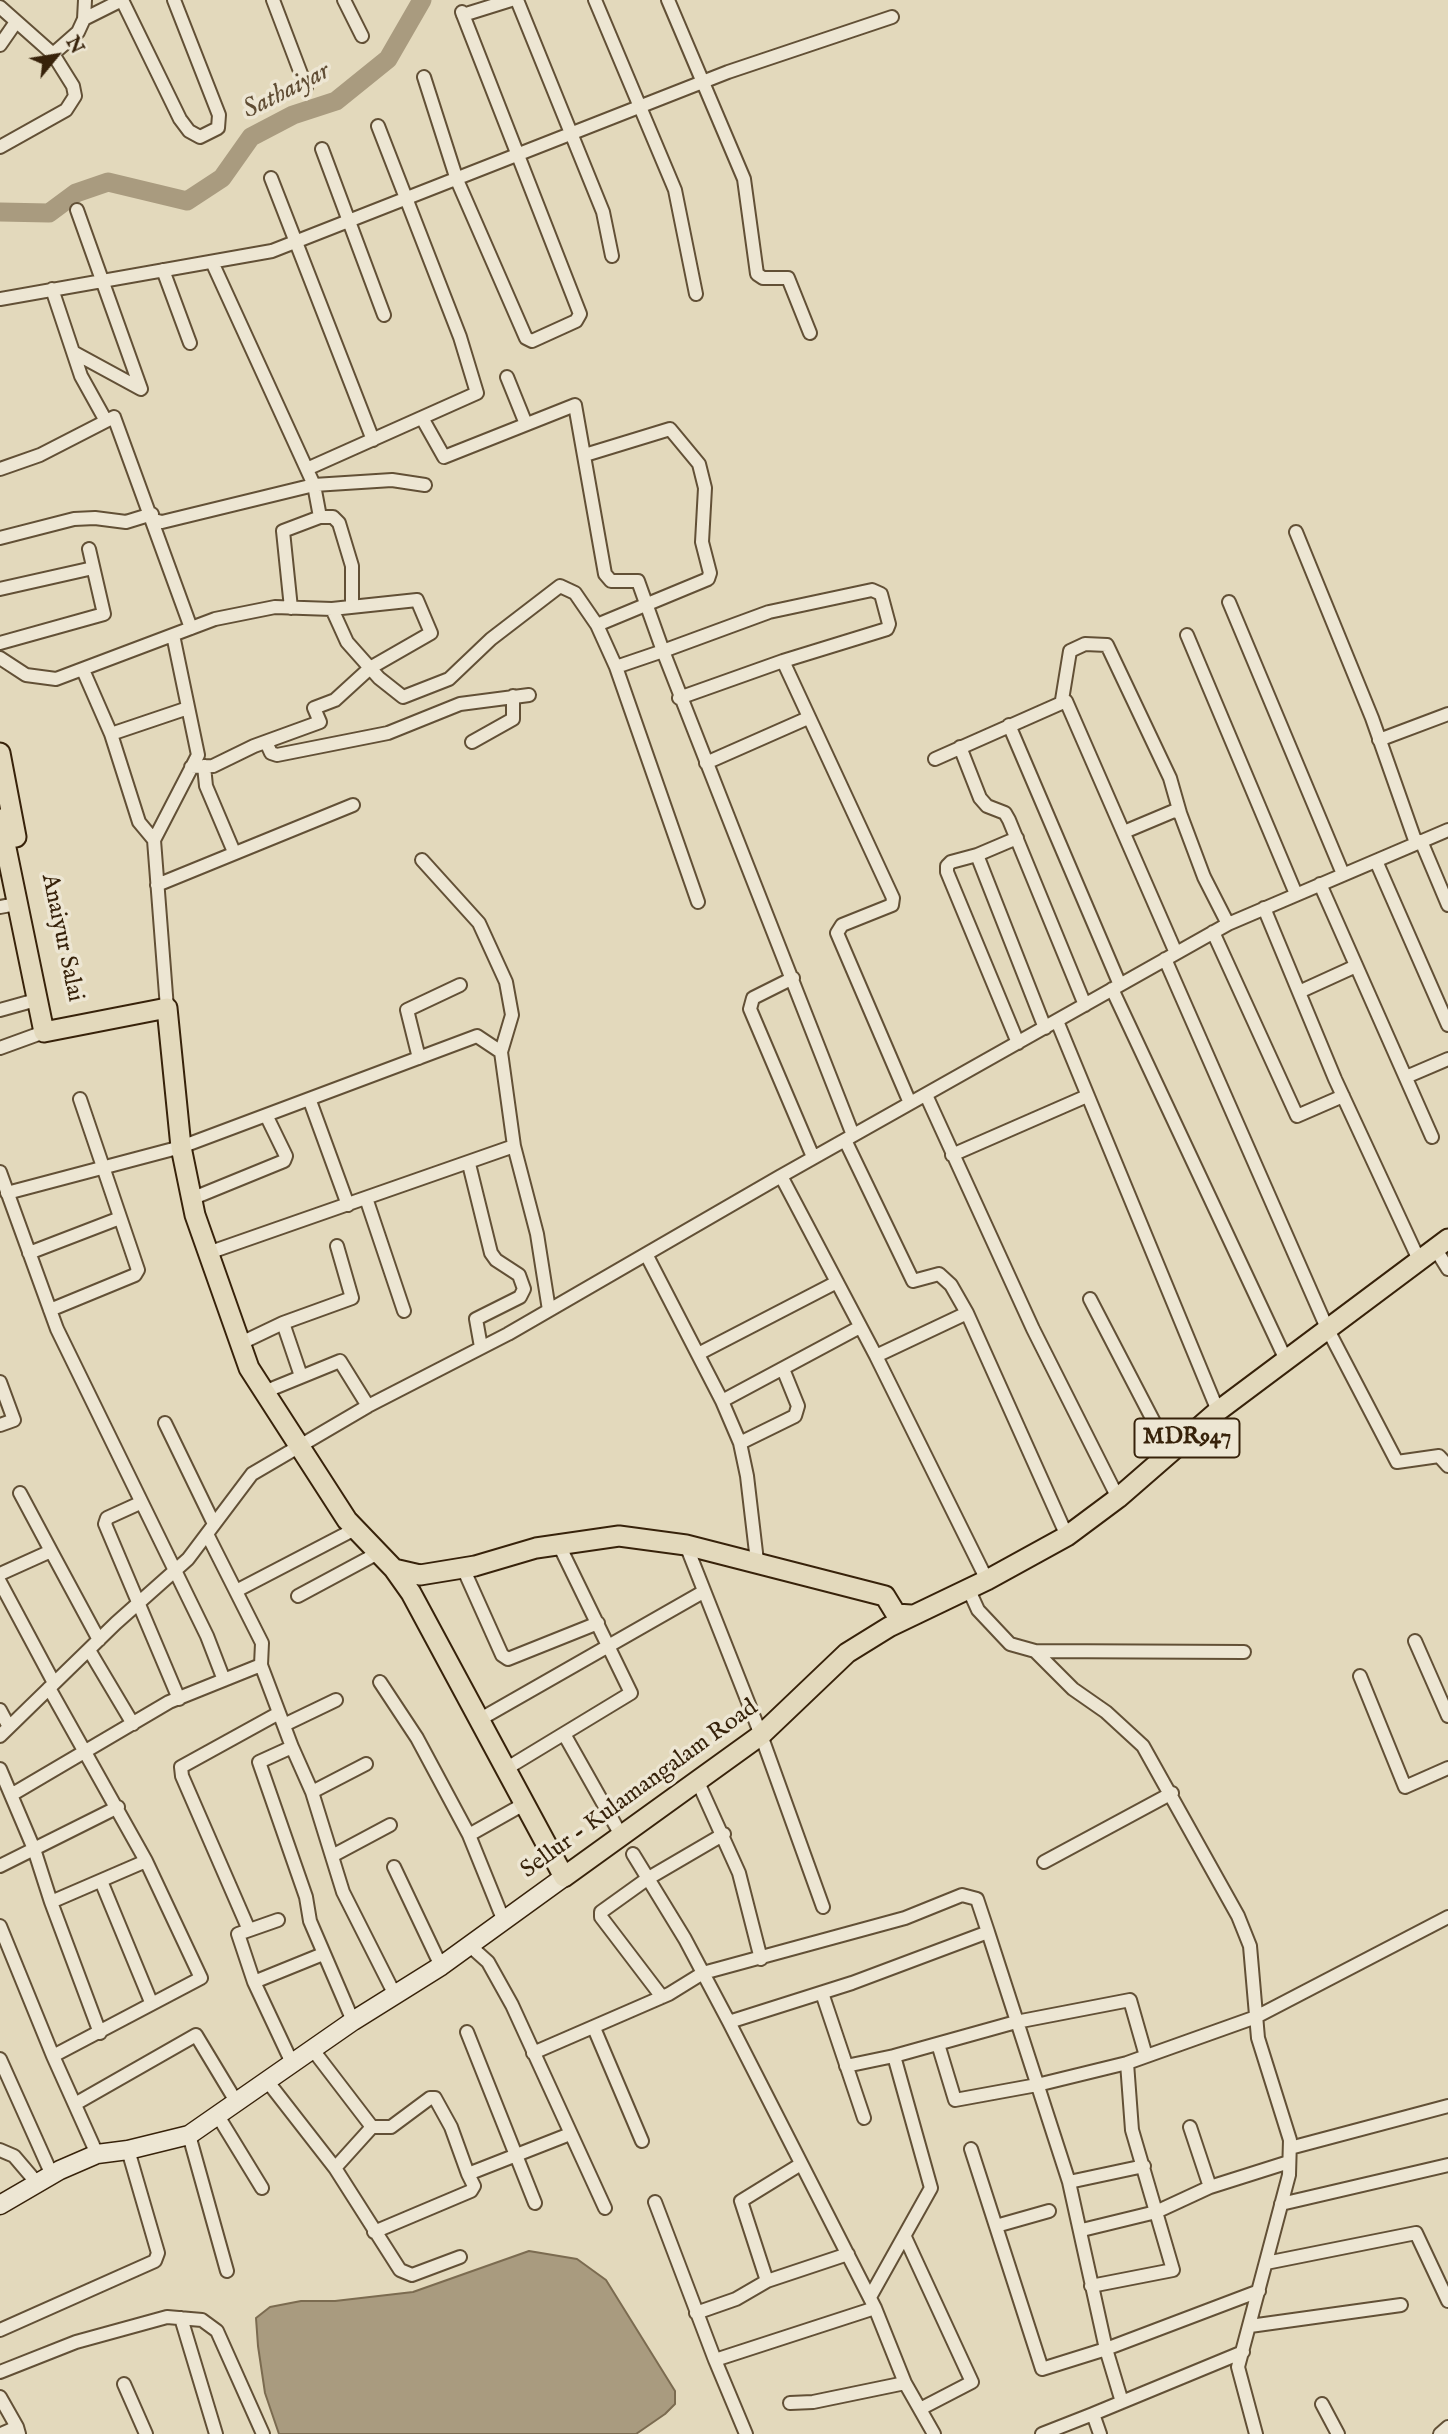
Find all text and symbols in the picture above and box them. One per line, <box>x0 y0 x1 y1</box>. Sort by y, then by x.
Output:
north arrow <box>21 21 91 91</box>
text: N <box>60 32 89 59</box>
water label: Sathaiyar <box>238 57 336 127</box>
street label: Anaiyur Salai <box>33 871 89 1005</box>
road number: MDR947 <box>1134 1418 1240 1457</box>
street label: Sellur - Kulamangalam Road <box>516 1694 764 1886</box>

